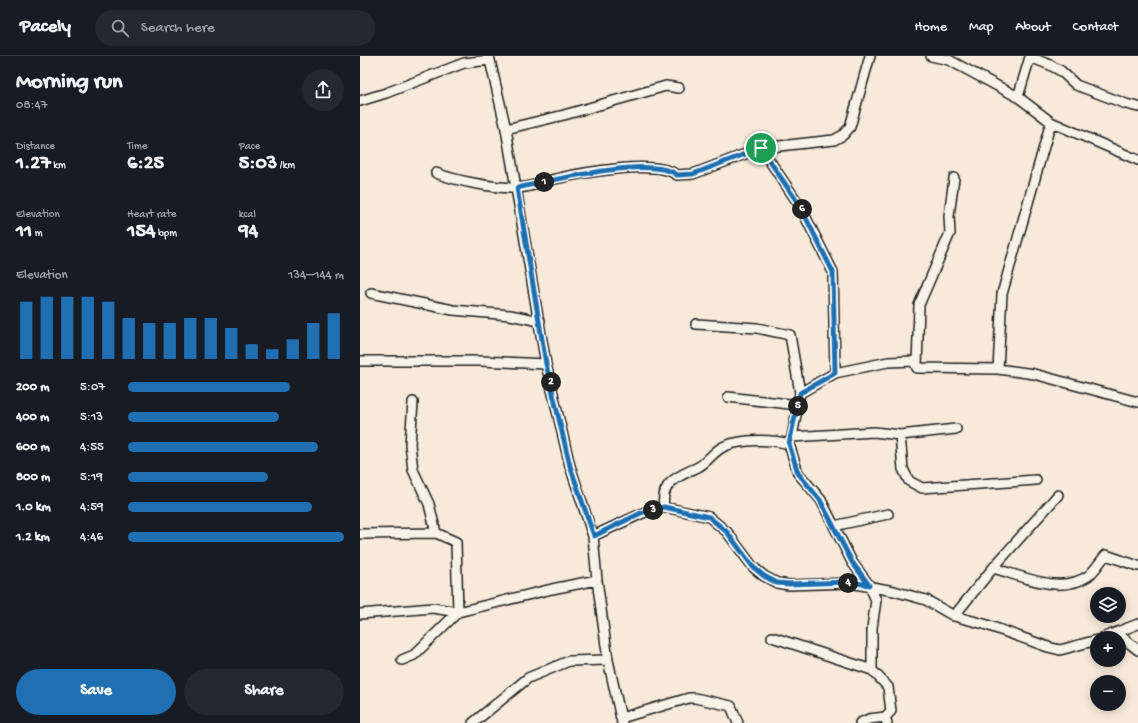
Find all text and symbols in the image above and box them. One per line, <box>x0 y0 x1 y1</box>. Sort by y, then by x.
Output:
search box <box>95 10 375 46</box>
text: Pacely <box>20 16 71 39</box>
icon: search <box>109 17 131 39</box>
text: Search here <box>141 19 215 37</box>
text: Home <box>915 19 947 36</box>
text: Map <box>969 19 993 36</box>
text: About <box>1015 19 1051 36</box>
text: Contact <box>1073 19 1118 36</box>
button: share <box>302 69 344 111</box>
text: Morning run <box>16 70 122 96</box>
text: 08:47 <box>16 98 48 113</box>
pin <box>744 131 778 165</box>
icon: arrive <box>750 137 772 159</box>
text: Distance <box>16 141 55 153</box>
text: Time <box>127 141 147 153</box>
text: Pace <box>239 141 260 153</box>
text: 1.27 <box>16 153 51 176</box>
text: 6:25 <box>127 153 164 176</box>
text: 5:03 <box>239 153 277 176</box>
text: km <box>51 160 66 172</box>
text: /km <box>277 160 295 172</box>
pin: 1 <box>534 172 554 192</box>
text: 1 <box>542 176 546 188</box>
pin: 6 <box>792 199 812 219</box>
text: 6 <box>799 203 805 215</box>
text: Elevation <box>16 209 60 221</box>
text: Heart rate <box>127 209 177 221</box>
text: kcal <box>239 209 256 221</box>
text: 11 <box>16 221 32 244</box>
text: 154 <box>127 221 155 244</box>
text: 94 <box>239 221 258 244</box>
text: m <box>32 228 43 240</box>
text: bpm <box>155 228 177 240</box>
text: Elevation <box>16 268 68 283</box>
text: 134–144 m <box>288 268 344 283</box>
pin: 2 <box>541 372 561 392</box>
text: 2 <box>548 376 554 388</box>
text: 200 m <box>16 380 49 395</box>
text: 5:07 <box>80 380 105 395</box>
pin: 5 <box>788 396 808 416</box>
text: 5 <box>795 400 801 412</box>
text: 400 m <box>16 410 49 425</box>
text: 5:13 <box>80 410 103 425</box>
text: 600 m <box>16 440 50 455</box>
text: 4:55 <box>80 440 104 455</box>
text: 800 m <box>16 470 50 485</box>
text: 5:19 <box>80 470 103 485</box>
text: 1.0 km <box>16 500 51 515</box>
text: 4:59 <box>80 500 104 515</box>
pin: 3 <box>643 500 663 520</box>
text: 3 <box>650 504 656 516</box>
text: 1.2 km <box>16 530 50 545</box>
text: 4:46 <box>80 530 103 545</box>
pin: 4 <box>838 573 858 593</box>
text: 4 <box>845 577 851 589</box>
map controls <box>1090 587 1126 711</box>
button: layers <box>1090 587 1126 623</box>
button: + <box>1090 631 1126 667</box>
button: Save <box>16 669 176 715</box>
button: Share <box>184 669 344 715</box>
button: − <box>1090 675 1126 711</box>

